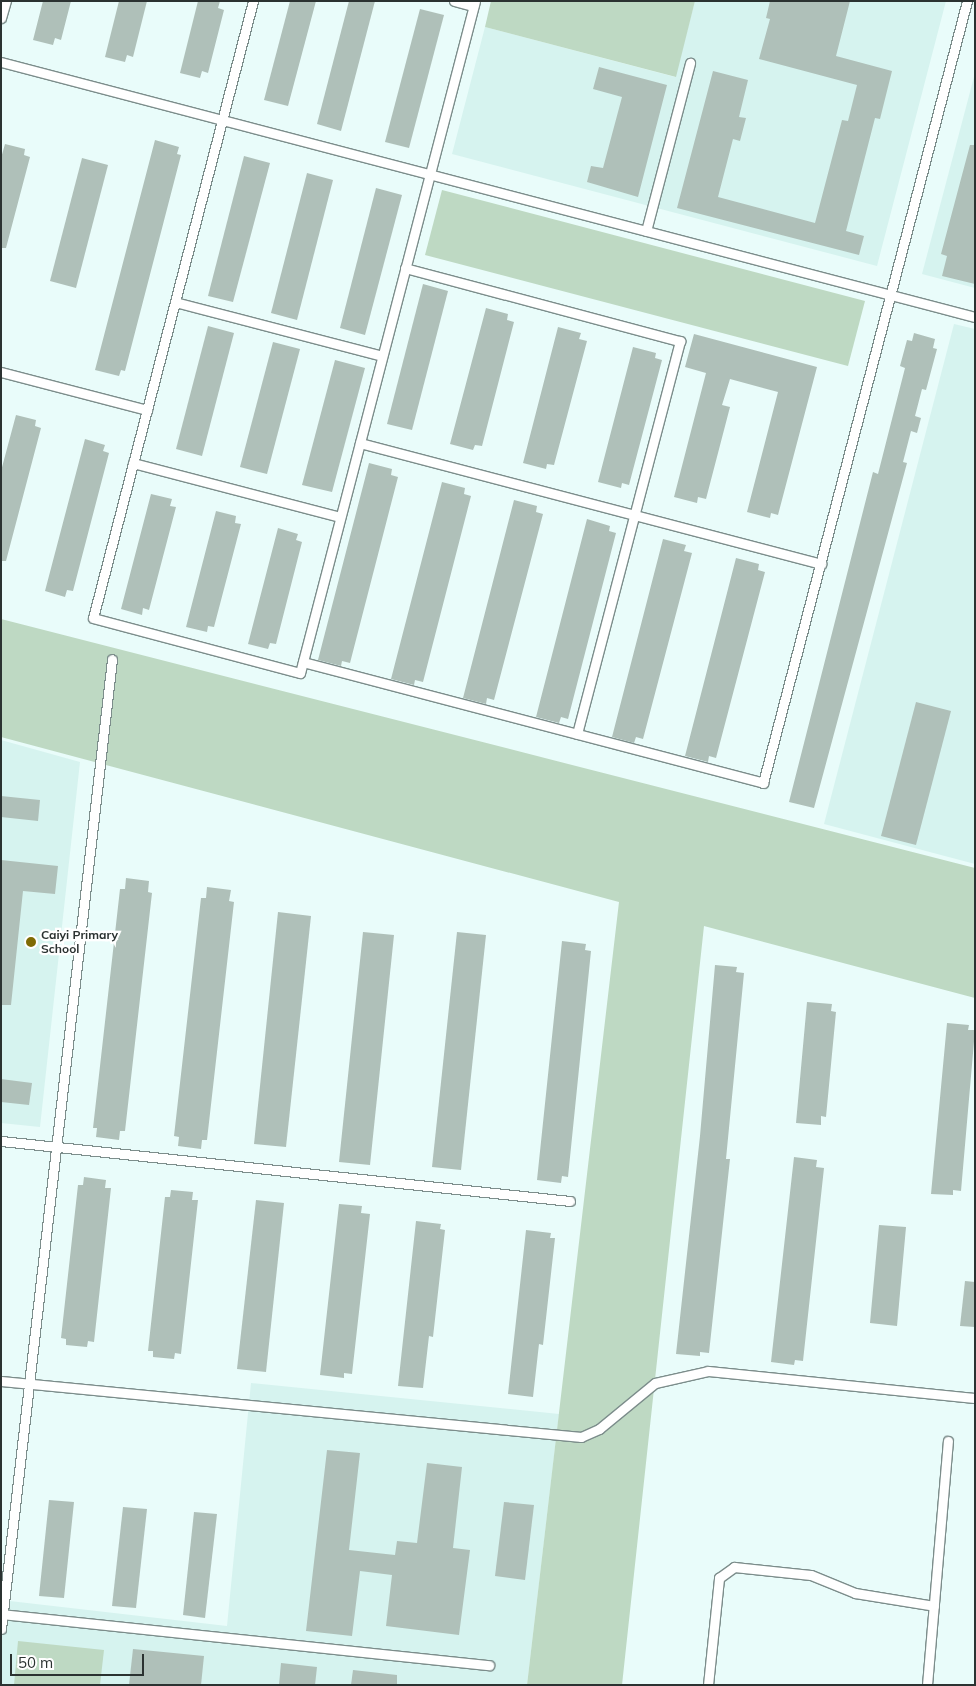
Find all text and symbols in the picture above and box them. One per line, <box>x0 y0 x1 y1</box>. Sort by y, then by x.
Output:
place label: Caiyi Primary School <box>41 928 118 956</box>
marker: Caiyi Primary School <box>25 936 37 948</box>
scale bar <box>12 1644 146 1676</box>
text: 50 m <box>18 1653 53 1672</box>

